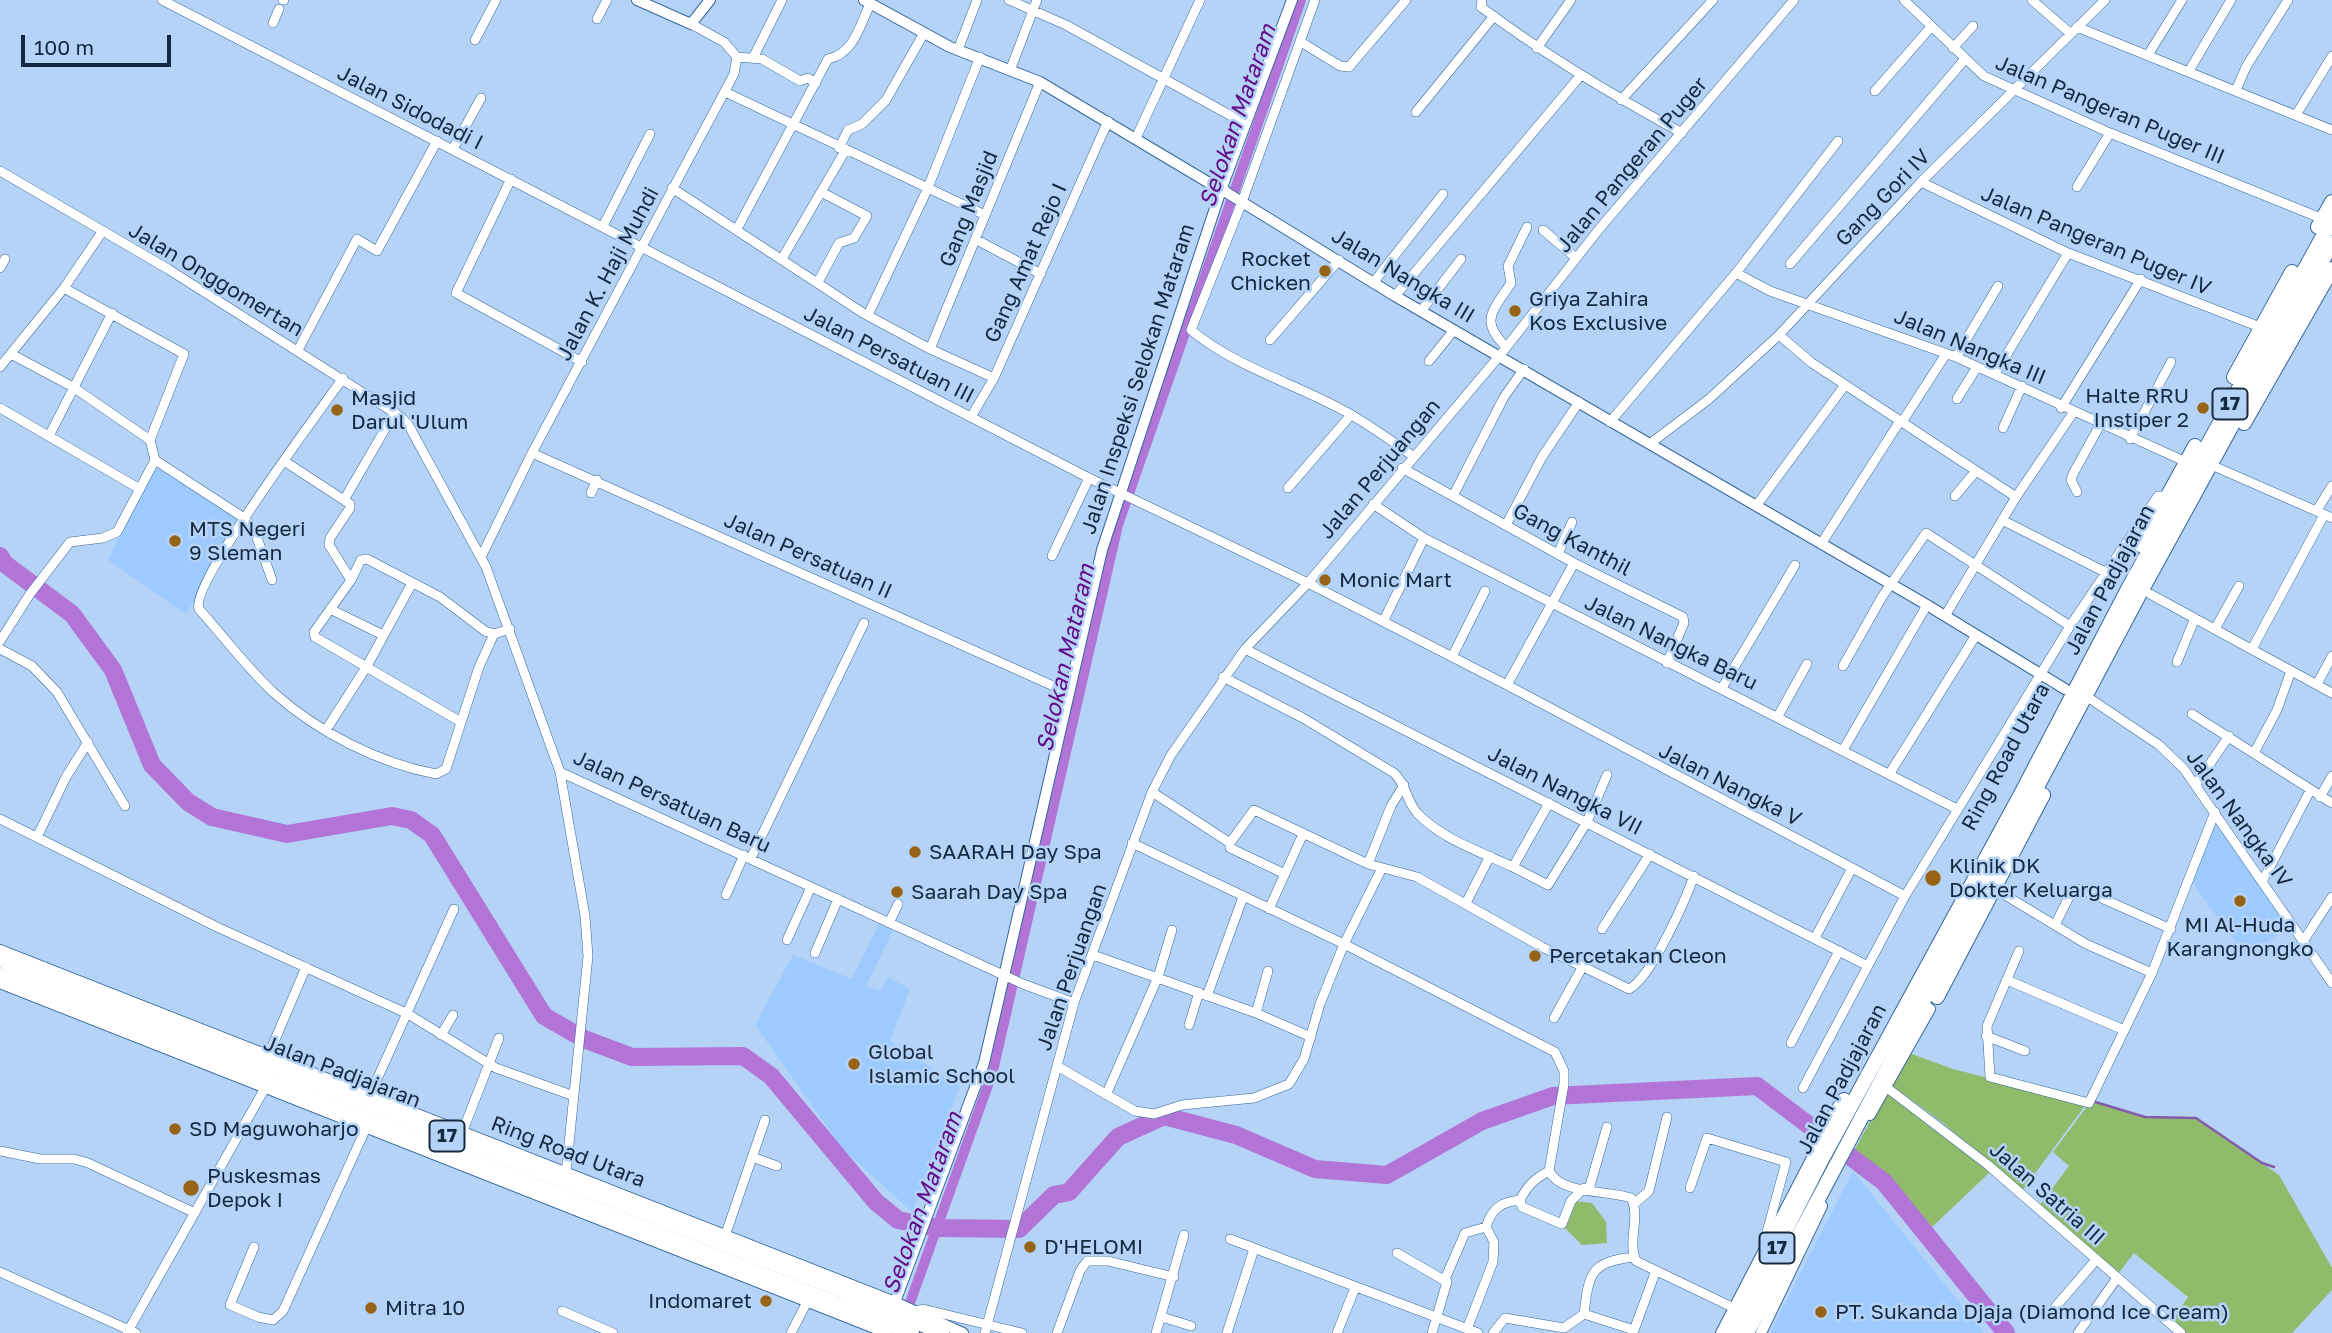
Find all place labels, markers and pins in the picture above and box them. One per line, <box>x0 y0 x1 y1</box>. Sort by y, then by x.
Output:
place label: Rocket Chicken <box>1230 246 1311 296</box>
marker: Rocket Chicken <box>1317 263 1333 279</box>
place label: Griya Zahira Kos Exclusive <box>1529 286 1667 336</box>
marker: Griya Zahira Kos Exclusive <box>1507 303 1523 319</box>
place label: Halte RRU Instiper 2 <box>2085 383 2189 433</box>
place label: Masjid Darul 'Ulum <box>351 385 468 435</box>
marker: Halte RRU Instiper 2 <box>2195 400 2211 416</box>
marker: Masjid Darul 'Ulum <box>329 402 345 418</box>
place label: MTS Negeri 9 Sleman <box>189 516 306 566</box>
marker: MTS Negeri 9 Sleman <box>167 533 183 549</box>
place label: Monic Mart <box>1339 567 1452 593</box>
marker: Monic Mart <box>1317 572 1333 588</box>
place label: SAARAH Day Spa <box>929 839 1102 865</box>
marker: SAARAH Day Spa <box>907 844 923 860</box>
place label: Klinik DK Dokter Keluarga <box>1949 853 2113 903</box>
marker: Klinik DK Dokter Keluarga <box>1923 868 1943 888</box>
place label: Saarah Day Spa <box>911 879 1068 905</box>
marker: Saarah Day Spa <box>889 884 905 900</box>
marker: MI Al-Huda Karangnongko <box>2232 893 2248 909</box>
place label: MI Al-Huda Karangnongko <box>2166 912 2314 962</box>
place label: Percetakan Cleon <box>1549 943 1727 969</box>
marker: Percetakan Cleon <box>1527 948 1543 964</box>
place label: Global Islamic School <box>868 1039 1015 1089</box>
marker: Global Islamic School <box>846 1056 862 1072</box>
place label: SD Maguwoharjo <box>189 1116 359 1142</box>
marker: SD Maguwoharjo <box>167 1121 183 1137</box>
place label: Puskesmas Depok I <box>207 1163 321 1213</box>
marker: Puskesmas Depok I <box>181 1178 201 1198</box>
place label: D'HELOMI <box>1044 1234 1143 1260</box>
marker: D'HELOMI <box>1022 1239 1038 1255</box>
place label: Indomaret <box>648 1288 752 1314</box>
marker: Indomaret <box>758 1293 774 1309</box>
place label: Mitra 10 <box>385 1295 465 1321</box>
place label: PT. Sukanda Djaja (Diamond Ice Cream) <box>1835 1299 2229 1325</box>
marker: Mitra 10 <box>363 1300 379 1316</box>
marker: PT. Sukanda Djaja (Diamond Ice Cream) <box>1813 1304 1829 1320</box>

